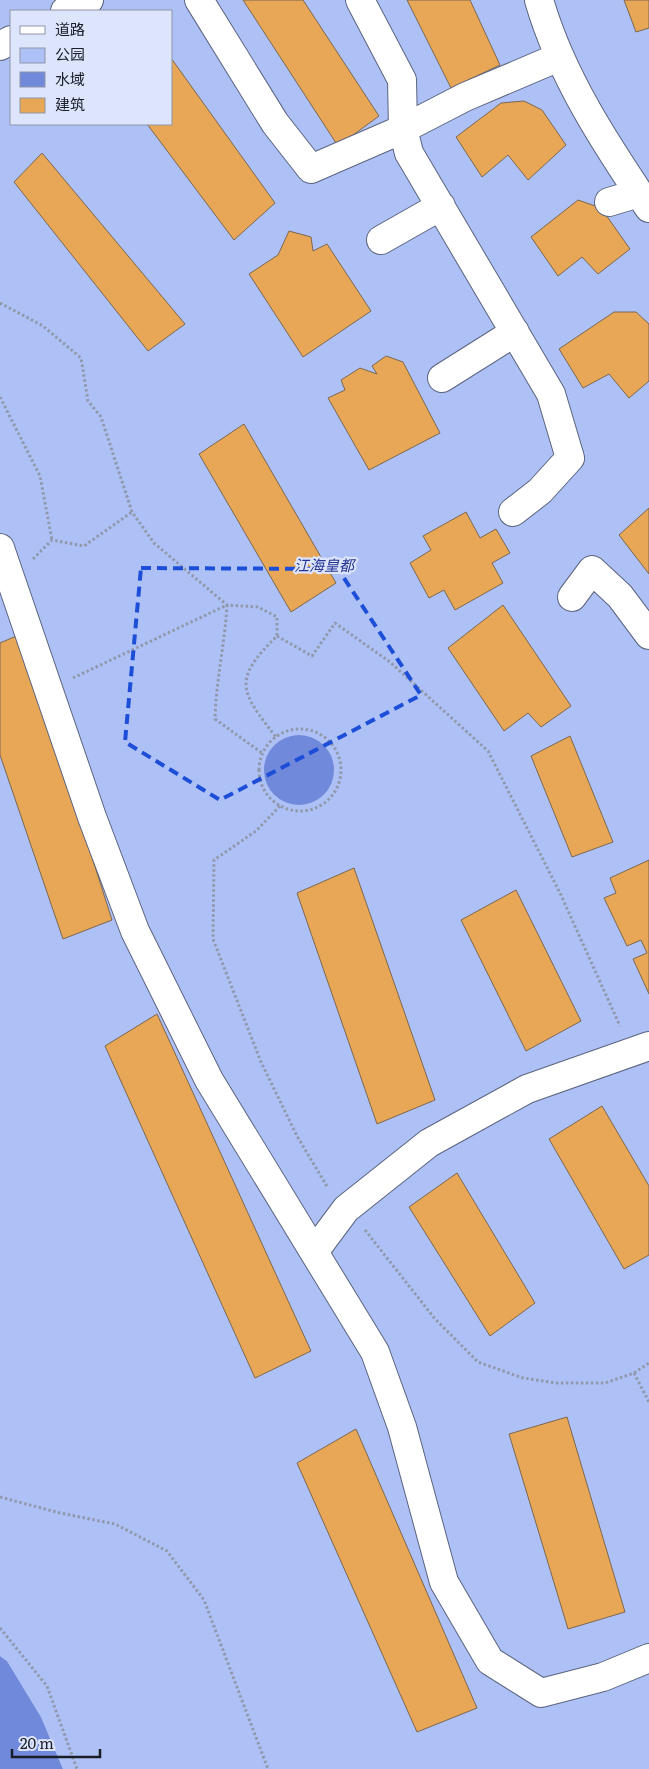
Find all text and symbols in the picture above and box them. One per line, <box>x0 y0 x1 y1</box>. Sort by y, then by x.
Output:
legend <box>10 10 172 125</box>
text: 道路 <box>55 17 85 40</box>
text: 公园 <box>55 42 85 65</box>
text: 水域 <box>55 67 85 90</box>
text: 建筑 <box>55 92 85 115</box>
park label: 江海皇都 <box>294 553 357 576</box>
scale bar <box>12 1726 100 1758</box>
text: 20 m <box>20 1731 54 1754</box>

